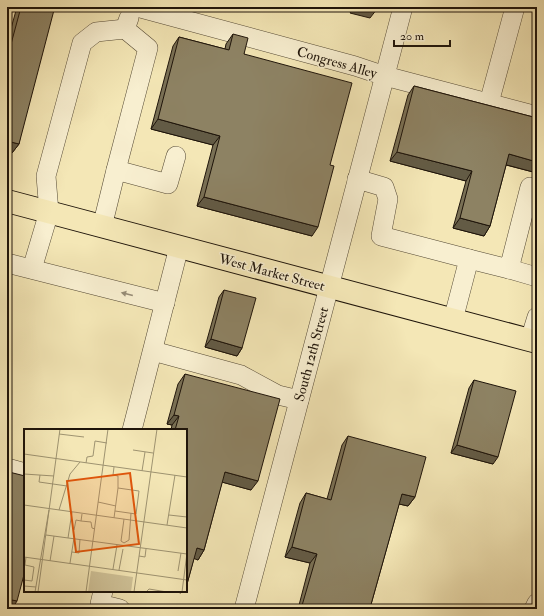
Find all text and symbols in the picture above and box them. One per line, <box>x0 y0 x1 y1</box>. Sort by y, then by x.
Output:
scale bar <box>394 22 450 48</box>
text: 20 m <box>400 29 425 44</box>
street label: Congress Alley <box>294 43 380 83</box>
street label: West Market Street <box>216 250 327 295</box>
one-way arrow <box>121 290 133 296</box>
street label: South 12th Street <box>291 305 332 403</box>
inset map <box>24 429 187 592</box>

